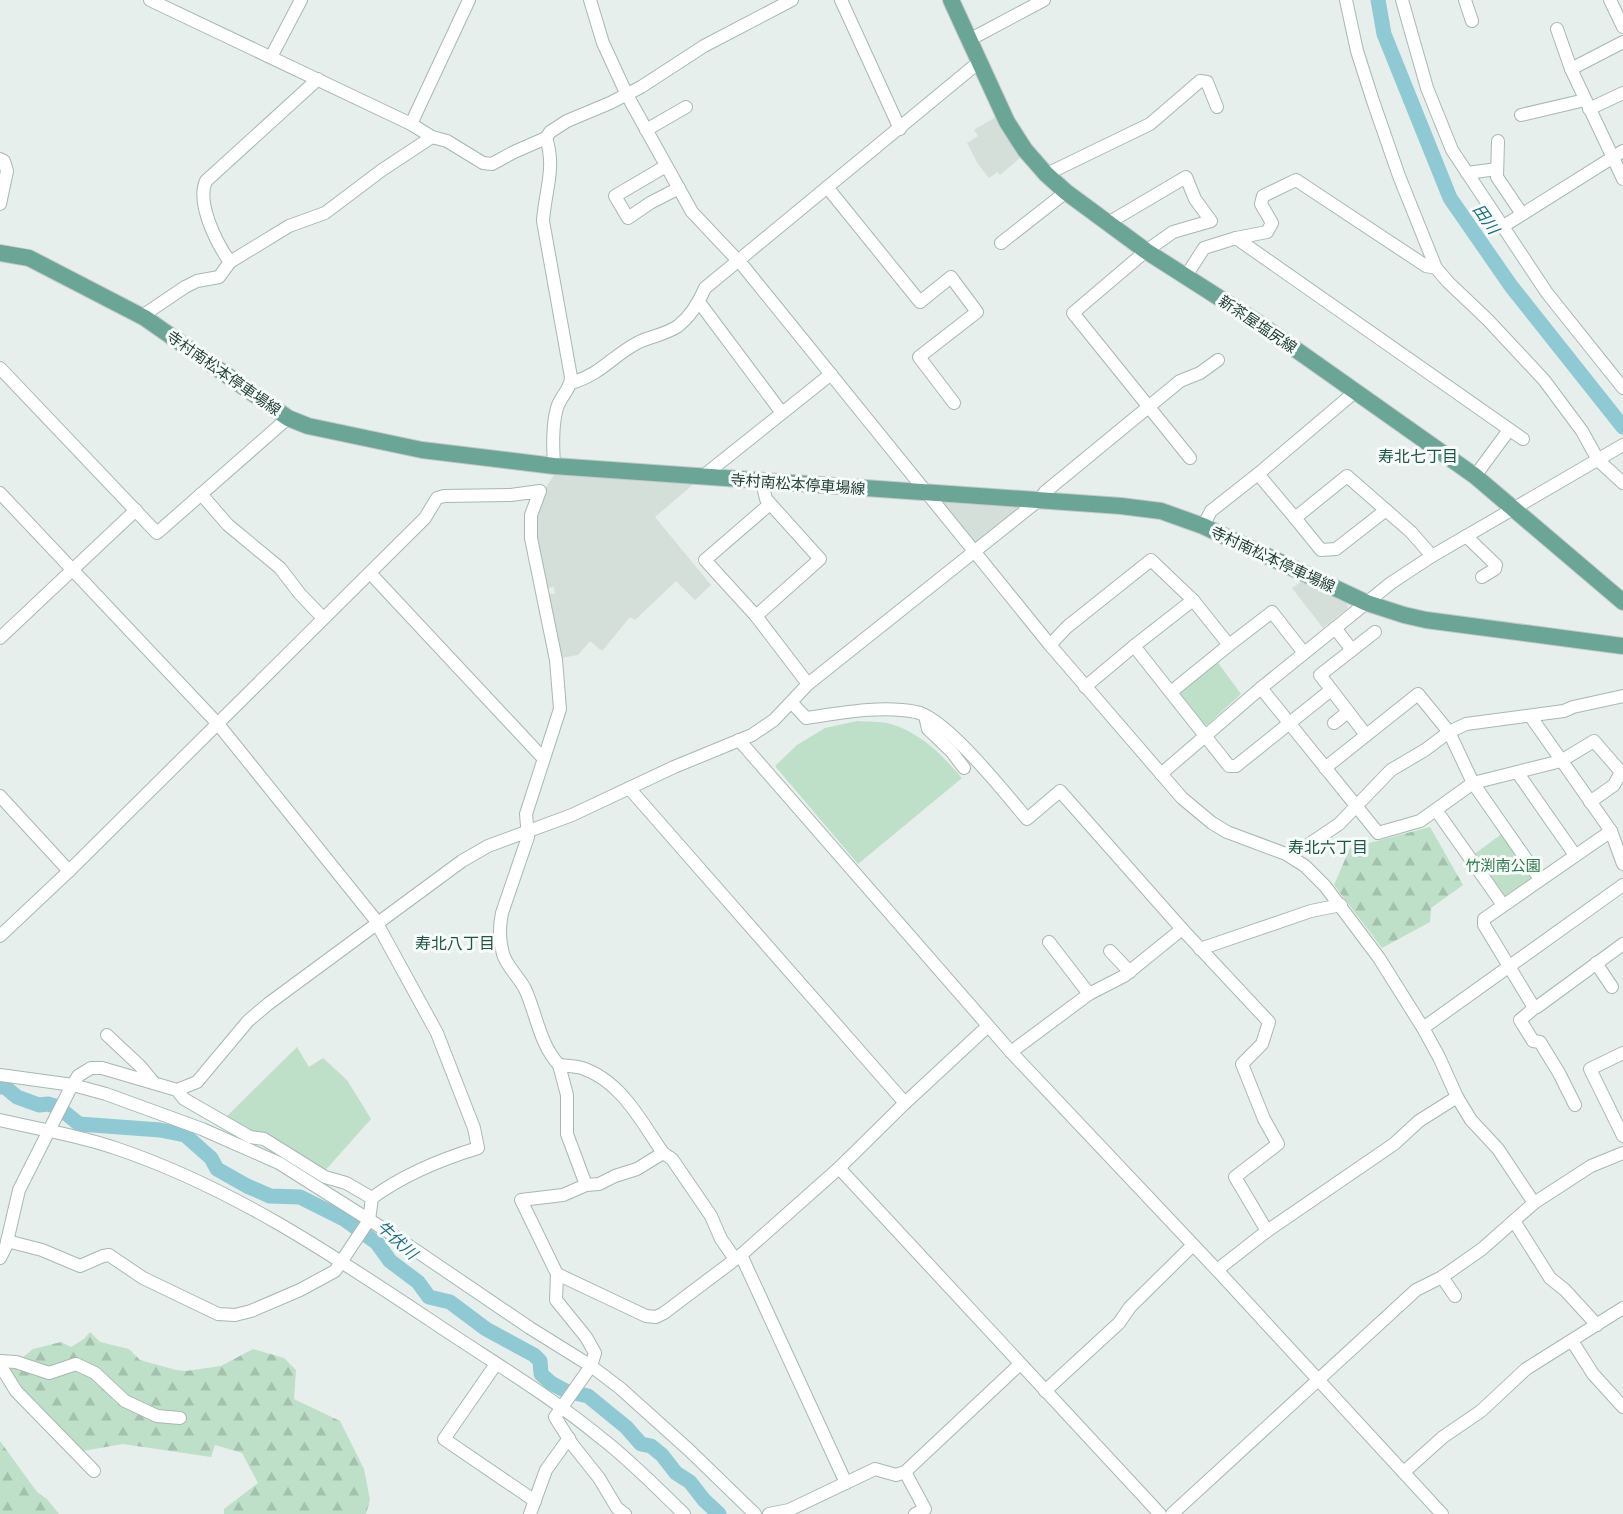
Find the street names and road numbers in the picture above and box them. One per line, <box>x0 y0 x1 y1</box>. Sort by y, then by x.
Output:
street label: 新茶屋塩尻線 <box>1216 292 1300 356</box>
street label: 寺村南松本停車場線 <box>164 327 284 419</box>
street label: 寺村南松本停車場線 <box>730 471 866 497</box>
street label: 寺村南松本停車場線 <box>1208 523 1338 595</box>

